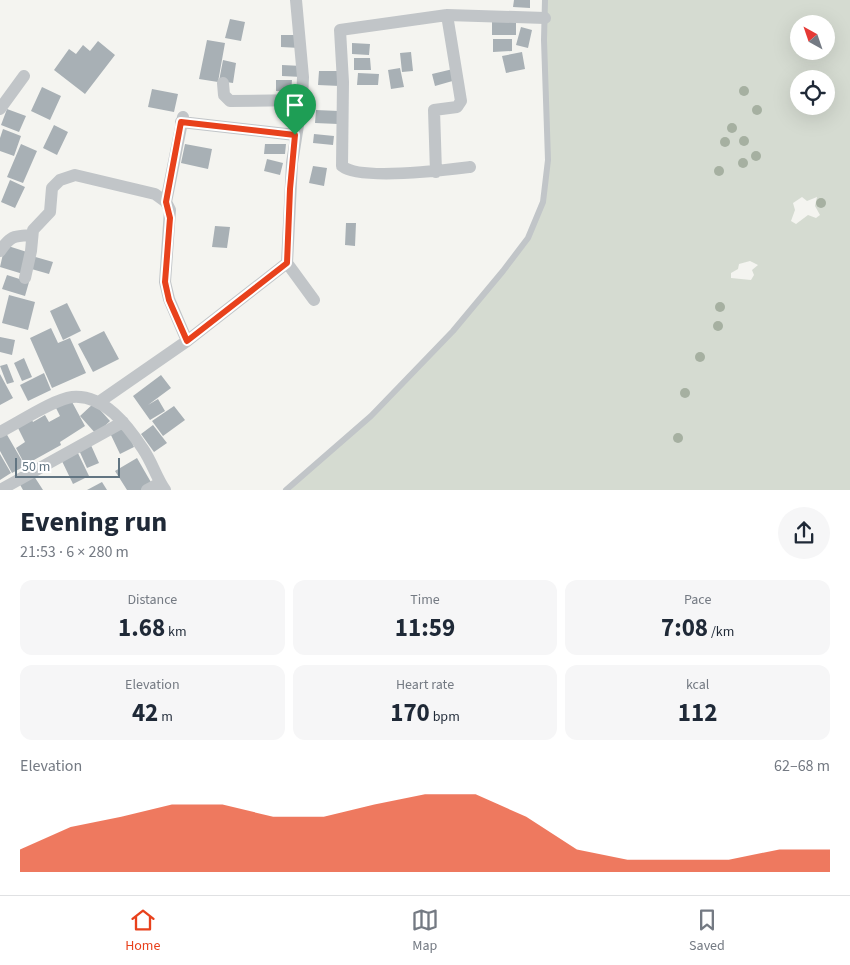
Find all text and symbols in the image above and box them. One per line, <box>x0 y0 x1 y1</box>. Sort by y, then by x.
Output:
north arrow <box>790 15 835 60</box>
map controls <box>790 15 835 115</box>
button: locate <box>790 70 835 115</box>
pin <box>274 84 316 135</box>
icon: arrive <box>281 91 309 119</box>
scale bar <box>15 455 120 478</box>
text: 50 m <box>22 457 50 477</box>
text: Evening run <box>20 502 167 542</box>
button: share <box>778 507 830 559</box>
text: 21:53 · 6 × 280 m <box>20 541 129 563</box>
text: Distance <box>127 590 177 610</box>
text: Time <box>410 590 440 610</box>
text: Pace <box>684 590 711 610</box>
text: 1.68 <box>118 610 165 646</box>
text: 11:59 <box>395 610 455 646</box>
text: 7:08 <box>661 610 708 646</box>
text: km <box>165 622 187 642</box>
text: /km <box>708 622 734 642</box>
text: Elevation <box>125 675 180 695</box>
text: Heart rate <box>396 675 454 695</box>
text: kcal <box>686 675 709 695</box>
text: 42 <box>132 695 158 731</box>
text: 170 <box>390 695 430 731</box>
text: 112 <box>678 695 717 731</box>
text: m <box>158 707 173 727</box>
text: bpm <box>430 707 460 727</box>
text: Elevation <box>20 755 82 777</box>
text: 62–68 m <box>774 755 830 777</box>
tab: Home <box>125 906 160 956</box>
tab: Map <box>411 906 439 956</box>
tab: Saved <box>689 906 725 956</box>

